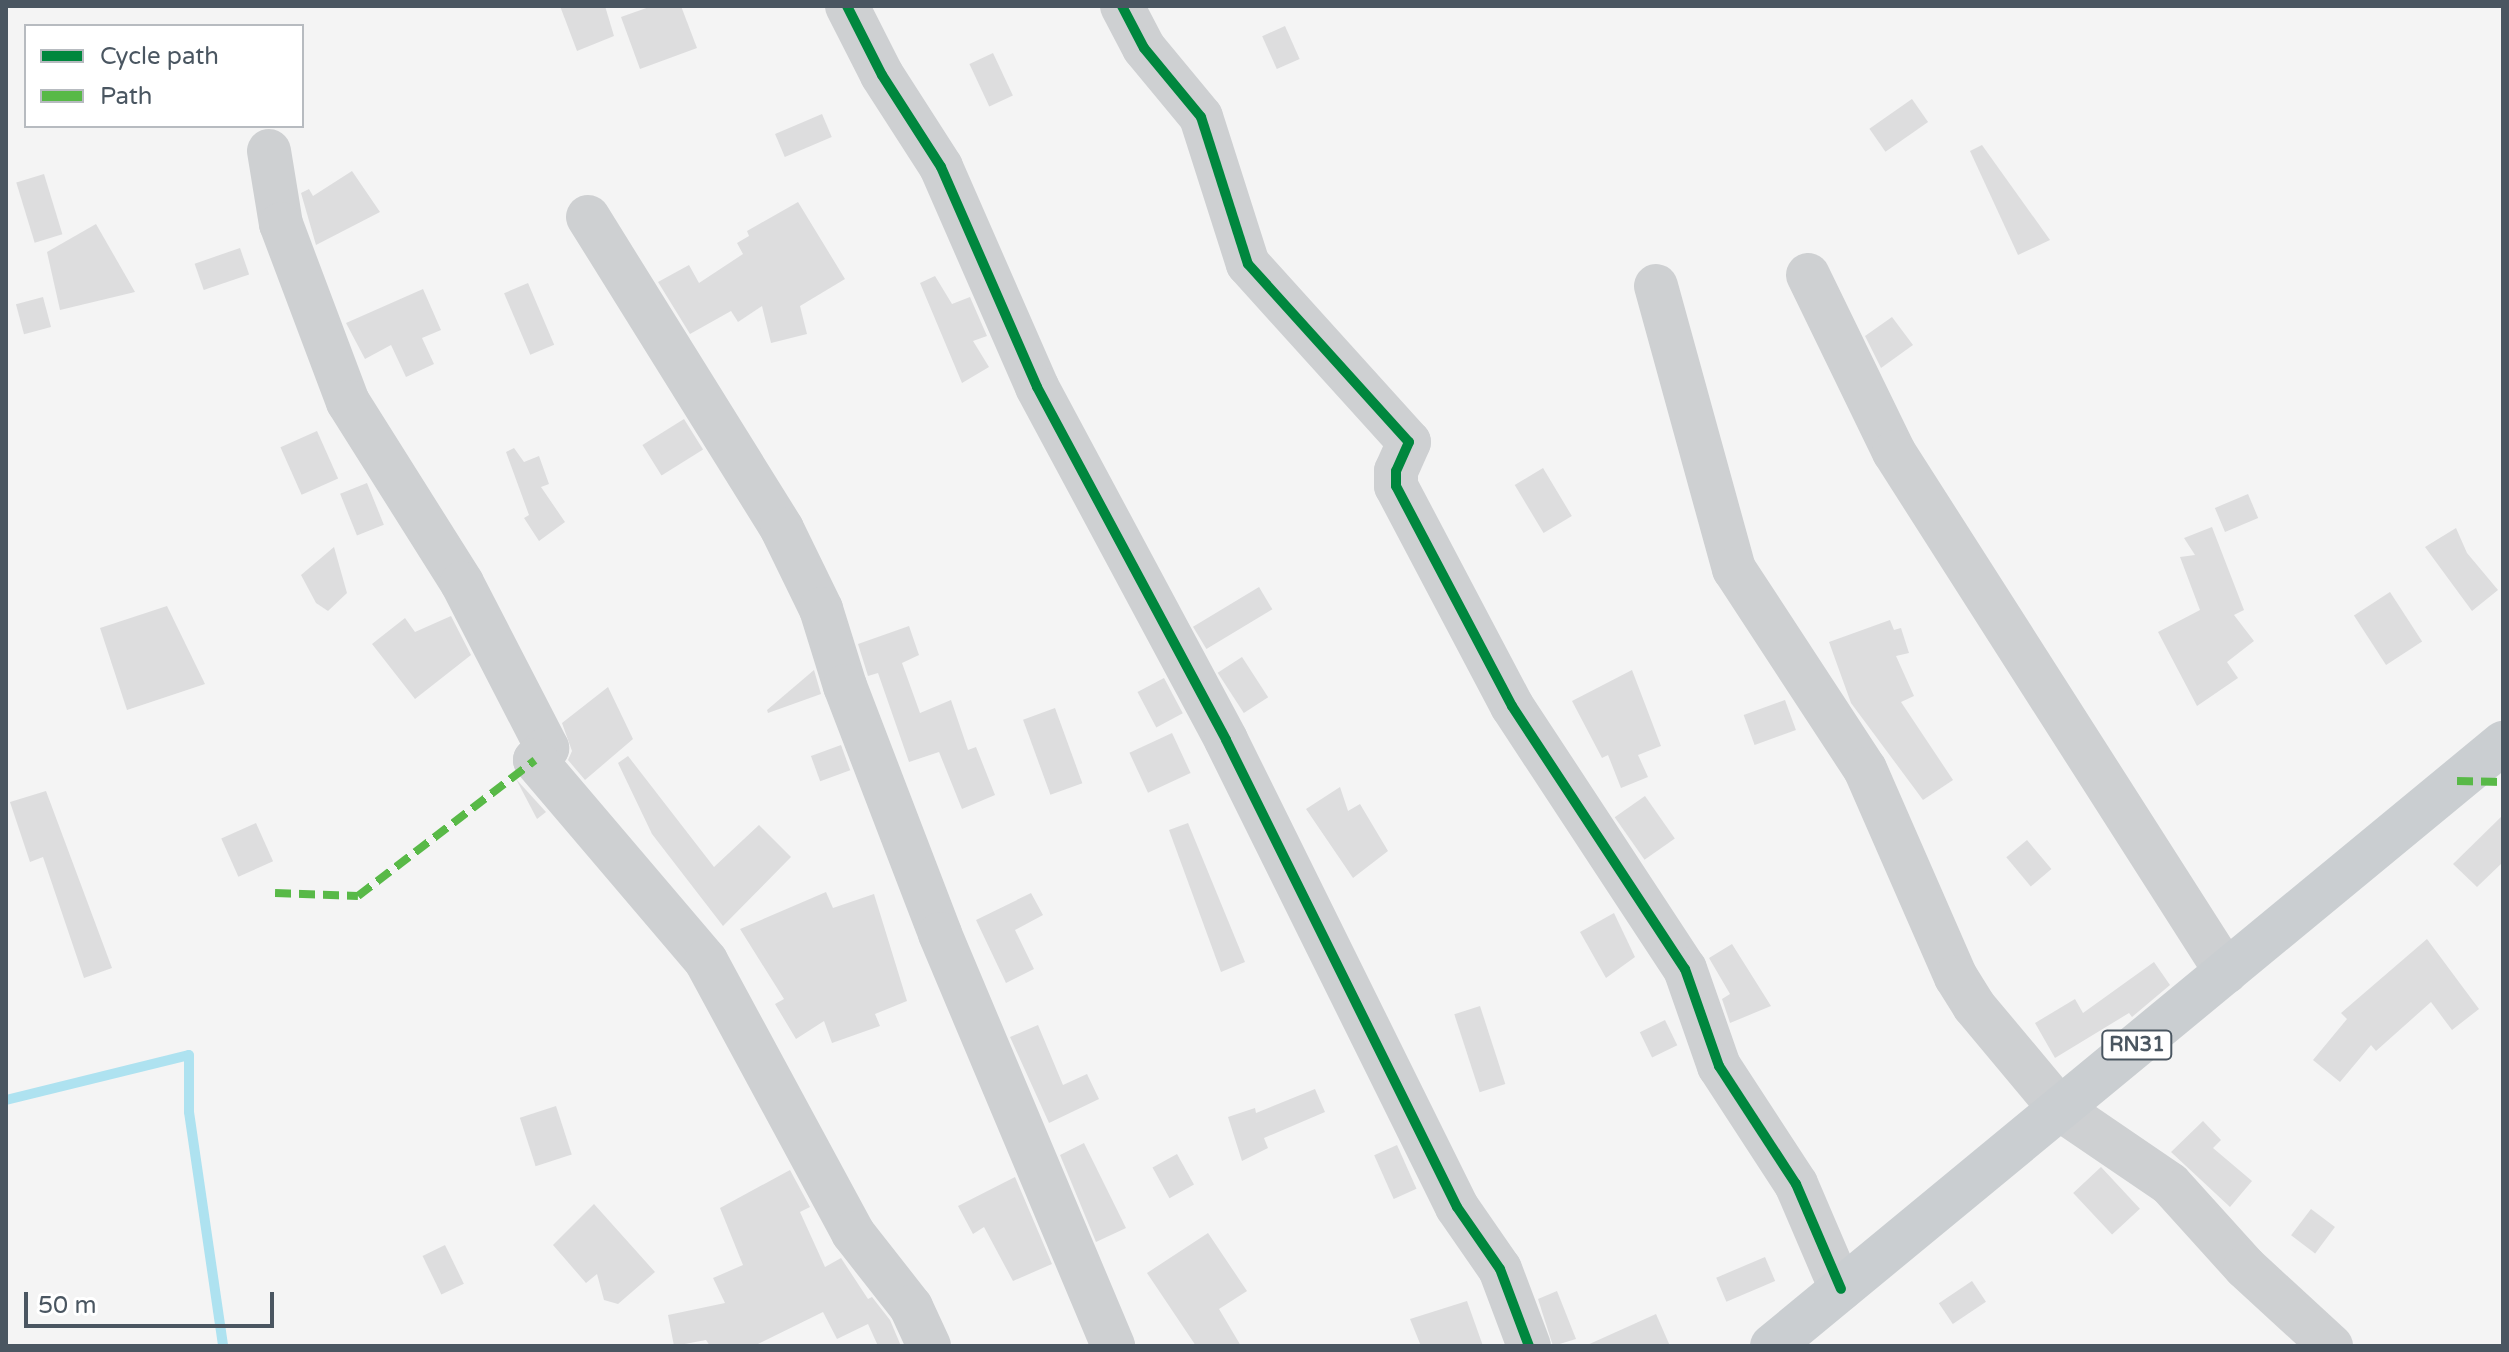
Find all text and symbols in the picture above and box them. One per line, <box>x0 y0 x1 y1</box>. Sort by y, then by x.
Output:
legend <box>24 24 304 128</box>
text: Cycle path <box>100 42 219 71</box>
text: Path <box>100 82 153 111</box>
road number: RN31 <box>2101 1029 2173 1061</box>
scale bar <box>28 1276 278 1326</box>
text: 50 m <box>38 1291 96 1320</box>

